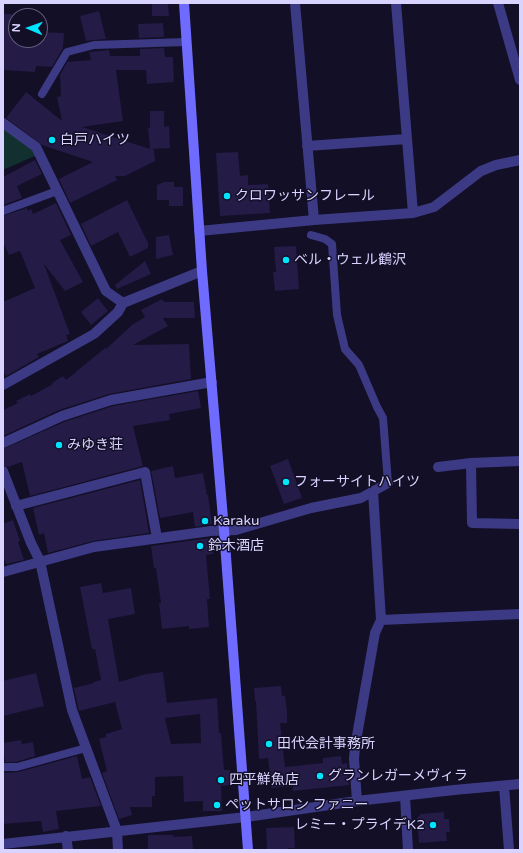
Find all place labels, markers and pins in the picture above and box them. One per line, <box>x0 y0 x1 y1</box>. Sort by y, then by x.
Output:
place label: 白戸ハイツ <box>60 132 130 148</box>
marker: 白戸ハイツ <box>47 135 57 145</box>
place label: クロワッサンフレール <box>235 188 375 204</box>
marker: クロワッサンフレール <box>222 191 232 201</box>
place label: ベル・ウェル鶴沢 <box>294 252 406 268</box>
marker: ベル・ウェル鶴沢 <box>281 255 291 265</box>
place label: みゆき荘 <box>67 437 123 453</box>
marker: みゆき荘 <box>54 440 64 450</box>
place label: フォーサイトハイツ <box>294 474 420 490</box>
marker: フォーサイトハイツ <box>281 477 291 487</box>
place label: Karaku <box>213 513 260 529</box>
marker: Karaku <box>200 516 210 526</box>
place label: 鈴木酒店 <box>208 538 264 554</box>
marker: 鈴木酒店 <box>195 541 205 551</box>
place label: 田代会計事務所 <box>277 736 375 752</box>
marker: 田代会計事務所 <box>264 739 274 749</box>
place label: グランレガーメヴィラ <box>328 768 468 784</box>
marker: グランレガーメヴィラ <box>315 771 325 781</box>
place label: 四平鮮魚店 <box>229 772 299 788</box>
marker: 四平鮮魚店 <box>216 775 226 785</box>
place label: ペットサロン ファニー <box>225 797 369 813</box>
marker: ペットサロン ファニー <box>212 800 222 810</box>
place label: レミー・プライデK2 <box>295 817 425 833</box>
marker: レミー・プライデK2 <box>428 820 438 830</box>

